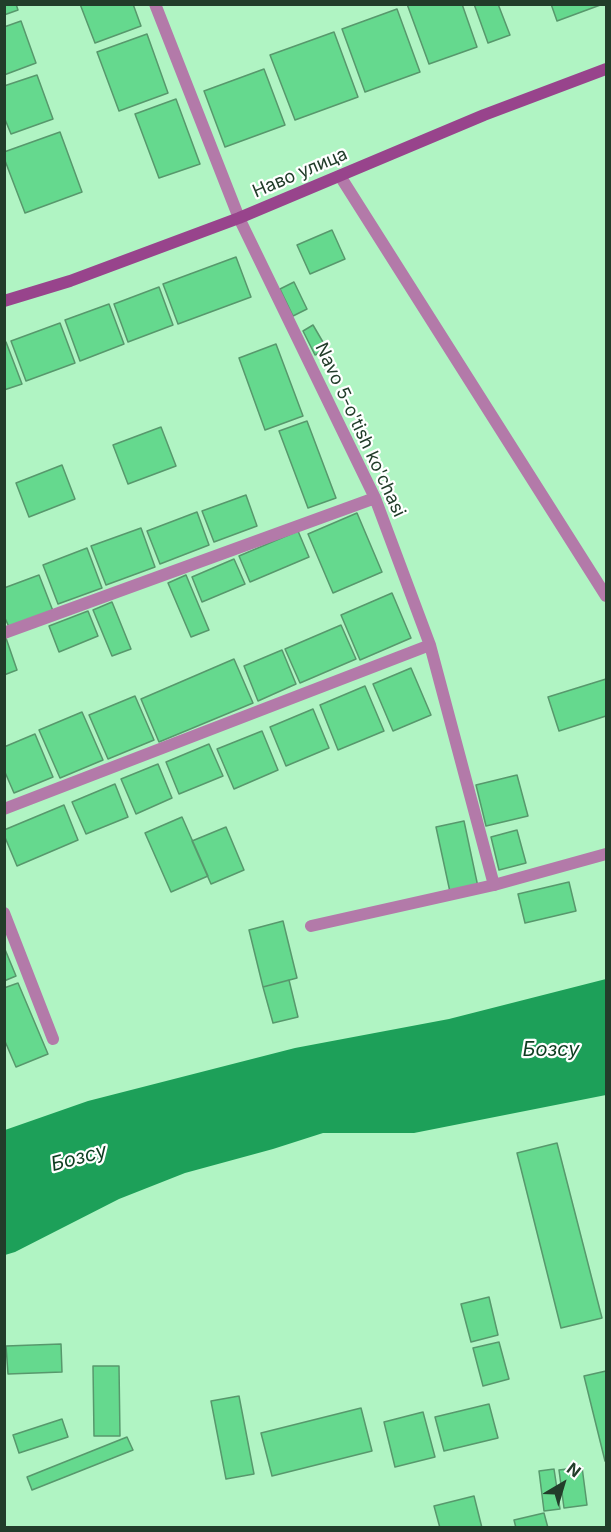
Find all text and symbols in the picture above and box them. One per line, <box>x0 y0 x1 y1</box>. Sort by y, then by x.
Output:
street label: Наво улица <box>249 143 351 203</box>
street label: Navo 5-o'tish ko'chasi <box>310 339 410 521</box>
water label: Бозсу <box>522 1038 580 1062</box>
water label: Бозсу <box>48 1139 110 1177</box>
north arrow <box>533 1454 593 1514</box>
text: N <box>563 1458 585 1481</box>

